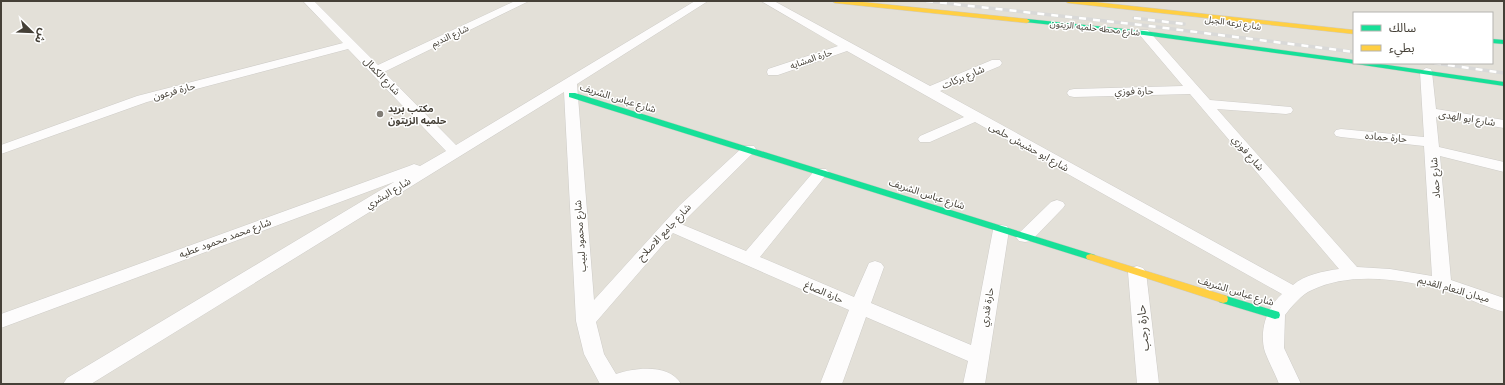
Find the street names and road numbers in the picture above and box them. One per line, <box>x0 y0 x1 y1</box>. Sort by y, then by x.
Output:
street label: شارع ترعه الجبل <box>1204 14 1262 34</box>
street label: شارع محطه حلميه الزيتون <box>1049 18 1141 40</box>
street label: شارع النديم <box>430 23 471 51</box>
street label: حارة المشايه <box>789 47 834 72</box>
street label: شارع الكمال <box>360 55 403 98</box>
street label: شارع بركات <box>940 63 987 93</box>
street label: حارة فرعون <box>152 80 197 103</box>
street label: شارع عباس الشريف <box>578 81 658 117</box>
street label: حارة فوزي <box>1114 85 1154 99</box>
street label: شارع ابو الهدى <box>1438 108 1496 130</box>
street label: شارع ابو حشيش حلمى <box>986 120 1071 175</box>
street label: حارة حماده <box>1365 130 1408 145</box>
street label: شارع فوزي <box>1228 133 1266 174</box>
street label: شارع حماد <box>1428 157 1444 199</box>
street label: شارع البشري <box>364 175 414 213</box>
street label: شارع عباس الشريف <box>887 177 966 213</box>
street label: شارع محمود لبيب <box>572 199 590 272</box>
street label: شارع جامع الاصلاح <box>635 201 695 264</box>
street label: شارع محمد محمود عطيه <box>177 216 273 262</box>
street label: شارع عباس الشريف <box>1196 274 1276 310</box>
street label: ميدان النعام القديم <box>1416 274 1491 307</box>
street label: حارة الصاغ <box>802 279 845 307</box>
street label: حارة قدري <box>978 286 998 328</box>
street label: حارة رجب <box>1134 304 1152 352</box>

